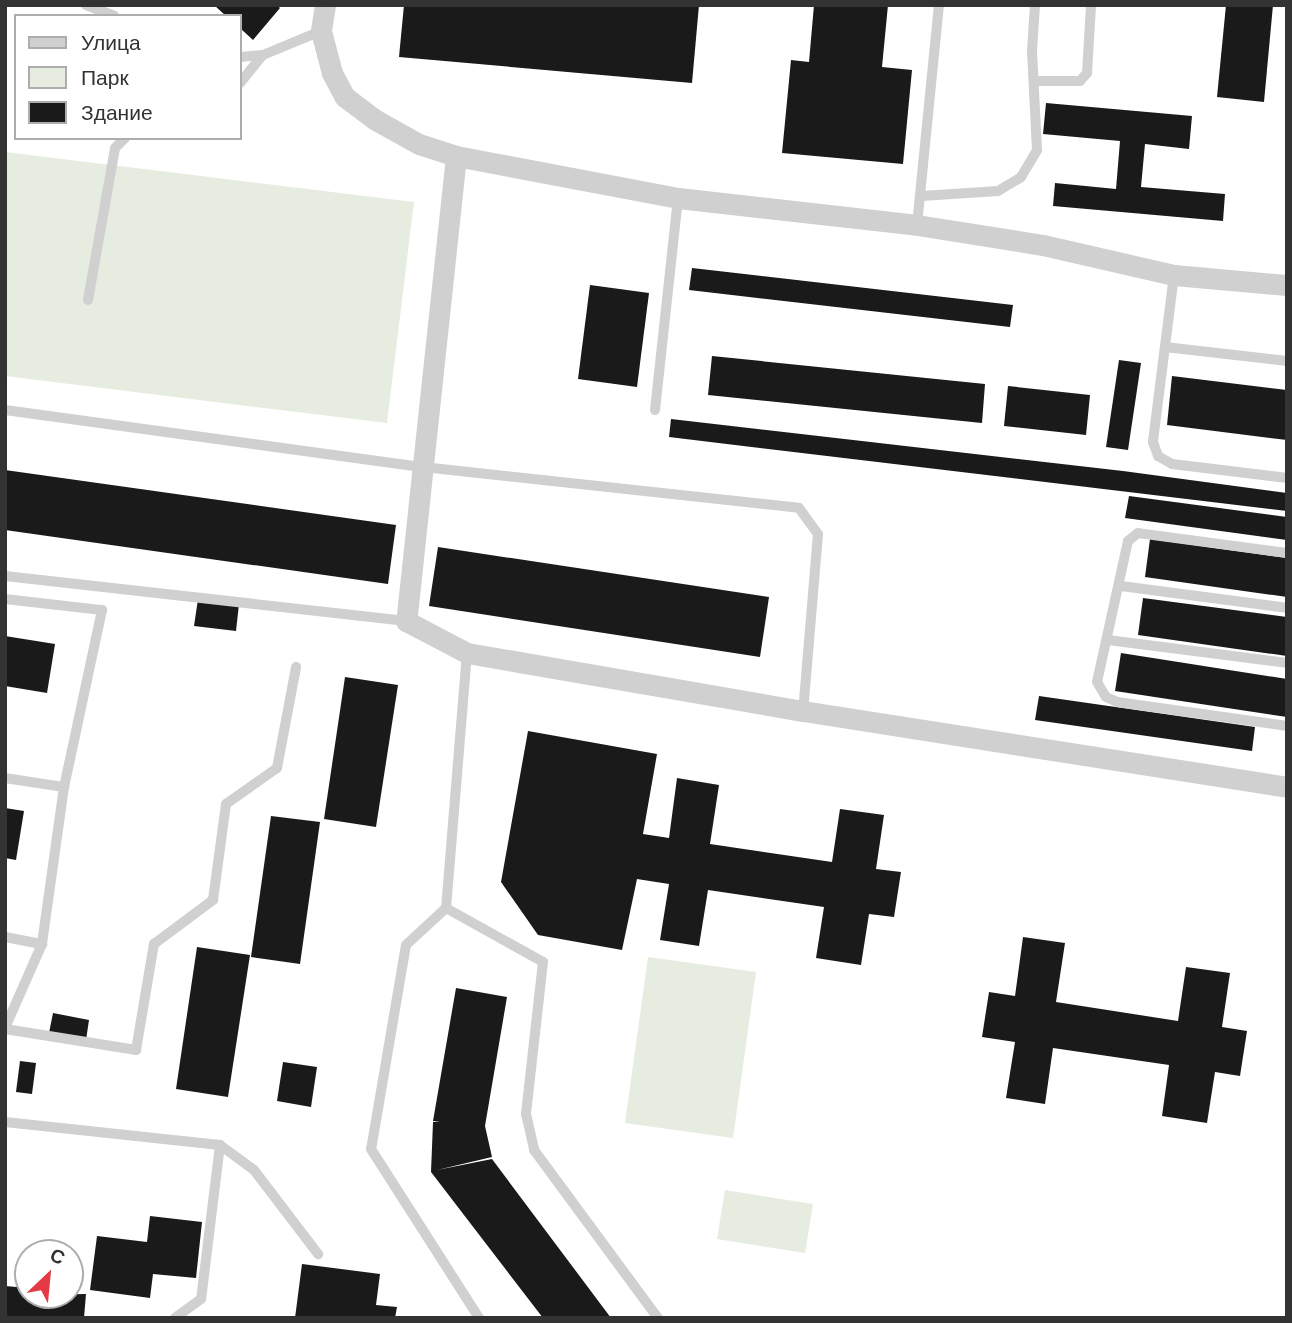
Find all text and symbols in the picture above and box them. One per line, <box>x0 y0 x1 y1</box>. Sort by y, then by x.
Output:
legend <box>14 14 242 140</box>
text: Улица <box>81 30 141 55</box>
text: Парк <box>81 65 129 90</box>
text: Здание <box>81 100 153 125</box>
north arrow <box>14 1239 84 1309</box>
text: С <box>46 1243 69 1270</box>

